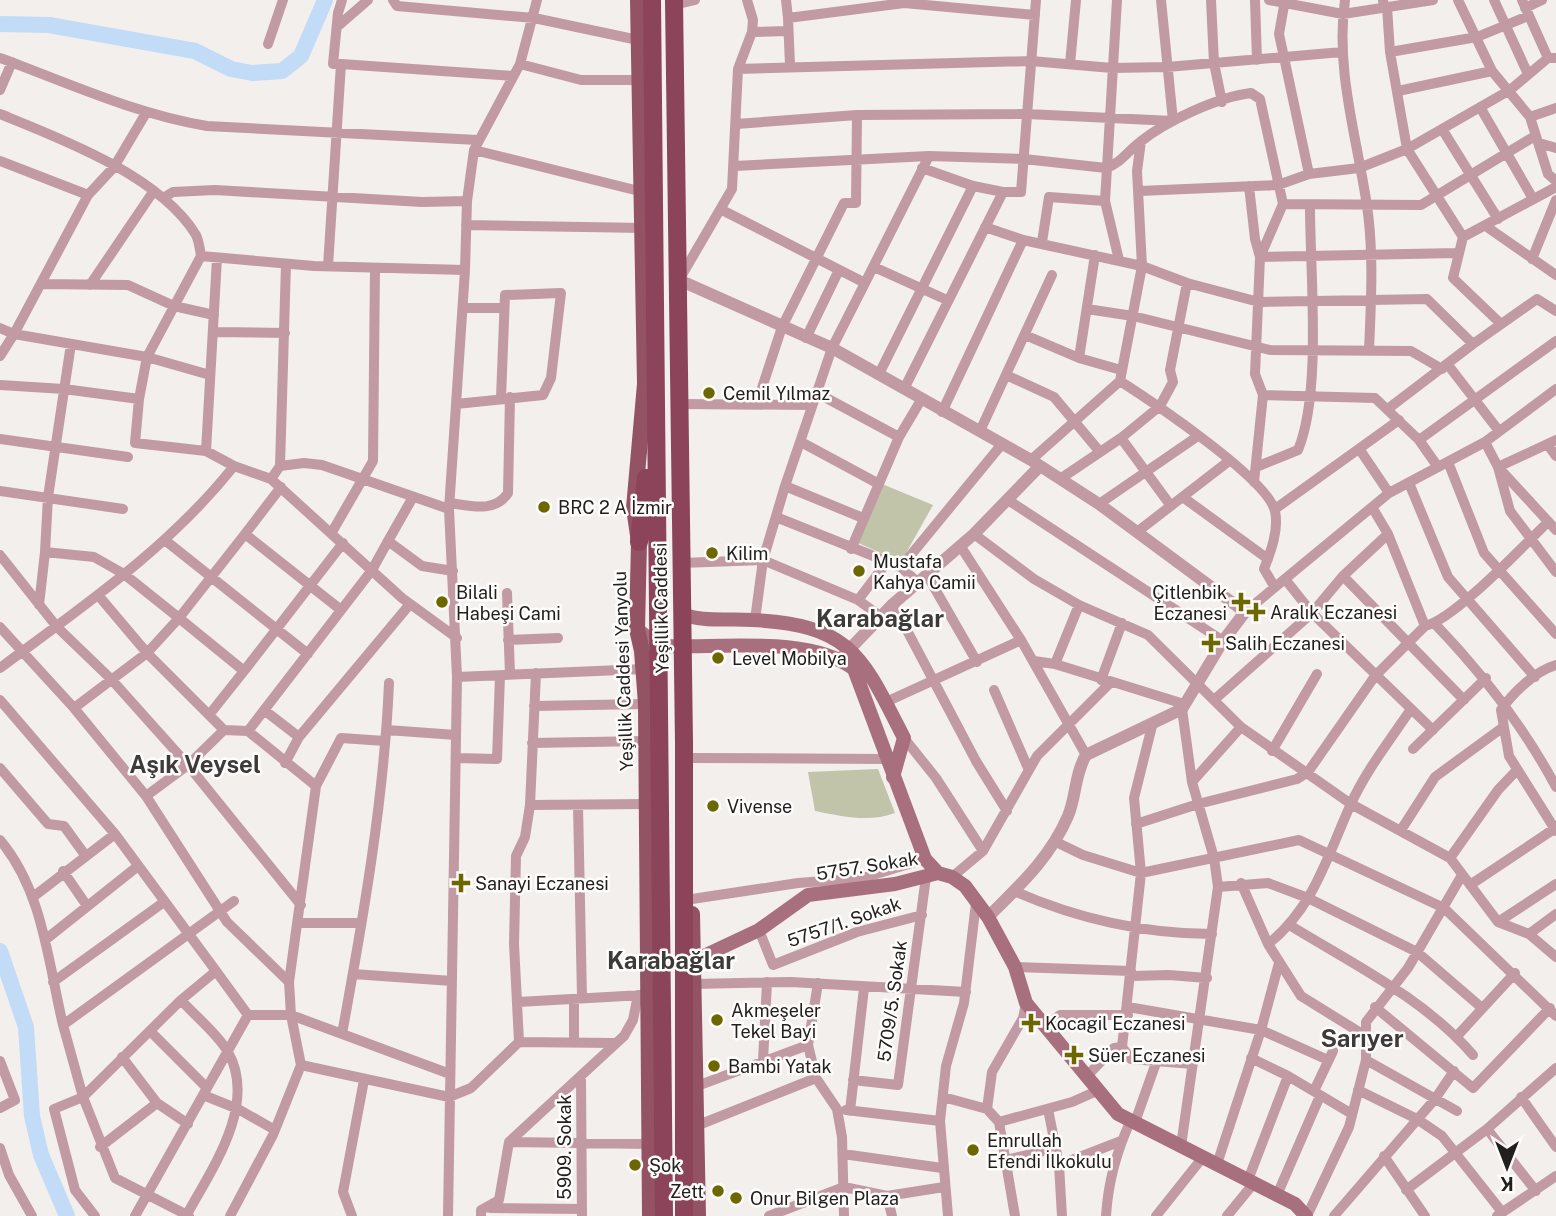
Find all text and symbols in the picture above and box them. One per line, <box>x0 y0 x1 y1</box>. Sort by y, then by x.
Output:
place label: Cemil Yılmaz <box>723 383 830 404</box>
marker: Cemil Yılmaz <box>701 385 717 401</box>
place label: BRC 2 A İzmir <box>558 496 672 518</box>
marker: BRC 2 A İzmir <box>536 499 552 515</box>
street label: Yeşillik Caddesi <box>649 543 673 673</box>
place label: Kilim <box>726 543 768 564</box>
marker: Kilim <box>704 545 720 561</box>
place label: Mustafa Kahya Camii <box>873 551 976 593</box>
marker: Mustafa Kahya Camii <box>851 563 867 579</box>
street label: Yeşillik Caddesi Yanyolu <box>609 571 637 771</box>
place label: Bilali Habeşi Cami <box>456 582 561 624</box>
place label: Çitlenbik Eczanesi <box>1152 582 1227 624</box>
marker: Bilali Habeşi Cami <box>434 594 450 610</box>
marker: Çitlenbik Eczanesi <box>1233 594 1249 610</box>
place label: Aralık Eczanesi <box>1270 602 1397 623</box>
district label: Karabağlar <box>816 604 944 632</box>
marker: Aralık Eczanesi <box>1248 604 1264 620</box>
place label: Salih Eczanesi <box>1225 633 1345 654</box>
marker: Salih Eczanesi <box>1203 635 1219 651</box>
place label: Level Mobilya <box>732 648 847 669</box>
marker: Level Mobilya <box>710 650 726 666</box>
district label: Aşık Veysel <box>129 750 261 779</box>
place label: Vivense <box>727 796 792 817</box>
marker: Vivense <box>705 798 721 814</box>
street label: 5757. Sokak <box>814 848 920 884</box>
place label: Sanayi Eczanesi <box>475 873 609 894</box>
marker: Sanayi Eczanesi <box>453 875 469 891</box>
street label: 5757/1. Sokak <box>784 893 904 951</box>
street label: 5709/5. Sokak <box>873 939 911 1063</box>
district label: Karabağlar <box>607 946 735 974</box>
place label: Akmeşeler Tekel Bayi <box>731 1000 821 1042</box>
marker: Akmeşeler Tekel Bayi <box>709 1012 725 1028</box>
place label: Kocagil Eczanesi <box>1045 1013 1186 1034</box>
marker: Kocagil Eczanesi <box>1023 1015 1039 1031</box>
district label: Sarıyer <box>1320 1024 1404 1052</box>
place label: Süer Eczanesi <box>1088 1045 1206 1066</box>
marker: Süer Eczanesi <box>1066 1047 1082 1063</box>
place label: Bambi Yatak <box>728 1056 832 1077</box>
marker: Bambi Yatak <box>706 1058 722 1074</box>
street label: 5909. Sokak <box>554 1094 575 1200</box>
place label: Emrullah Efendi İlkokulu <box>987 1130 1112 1172</box>
north arrow <box>1472 1132 1542 1202</box>
marker: Emrullah Efendi İlkokulu <box>965 1142 981 1158</box>
place label: Şok <box>649 1155 681 1176</box>
marker: Şok <box>627 1157 643 1173</box>
text: K <box>1500 1173 1514 1195</box>
place label: Zett <box>670 1181 704 1202</box>
marker: Zett <box>710 1183 726 1199</box>
place label: Onur Bilgen Plaza <box>750 1188 899 1209</box>
marker: Onur Bilgen Plaza <box>728 1190 744 1206</box>

